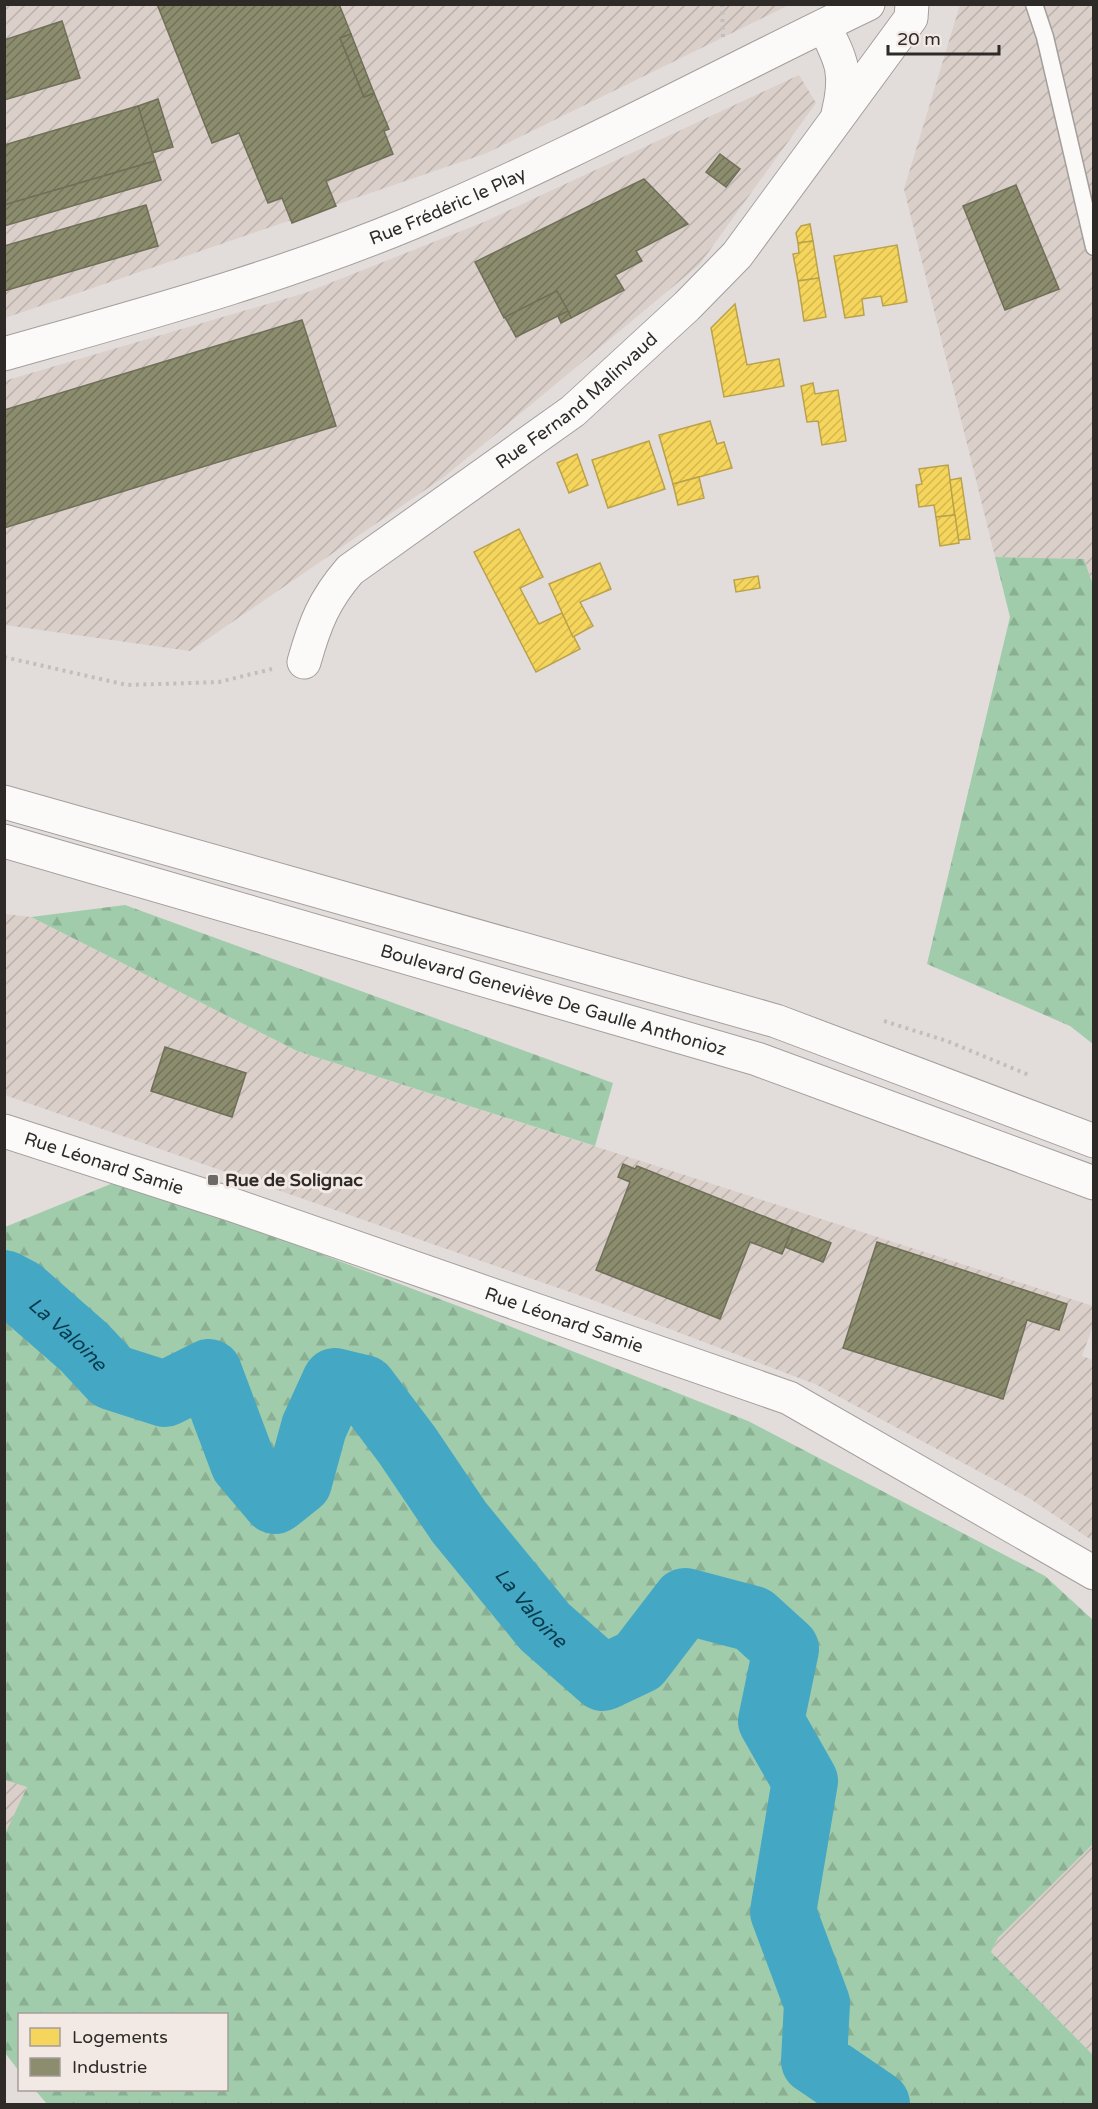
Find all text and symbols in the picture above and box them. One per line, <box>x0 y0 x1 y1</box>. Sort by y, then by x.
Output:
scale bar <box>888 18 999 56</box>
text: 20 m <box>897 28 941 50</box>
street label: Rue Frédéric le Play <box>366 162 530 250</box>
street label: Rue Fernand Malinvaud <box>491 328 662 474</box>
street label: Boulevard Geneviève De Gaulle Anthonioz <box>378 940 729 1061</box>
street label: Rue Léonard Samie <box>21 1127 186 1199</box>
place label: Rue de Solignac <box>225 1169 363 1191</box>
marker: Rue de Solignac <box>206 1173 220 1187</box>
street label: Rue Léonard Samie <box>482 1282 646 1358</box>
water label: La Valoine <box>23 1293 112 1378</box>
water label: La Valoine <box>489 1564 572 1655</box>
legend <box>18 2013 228 2091</box>
text: Logements <box>72 2026 168 2048</box>
text: Industrie <box>72 2056 147 2078</box>

